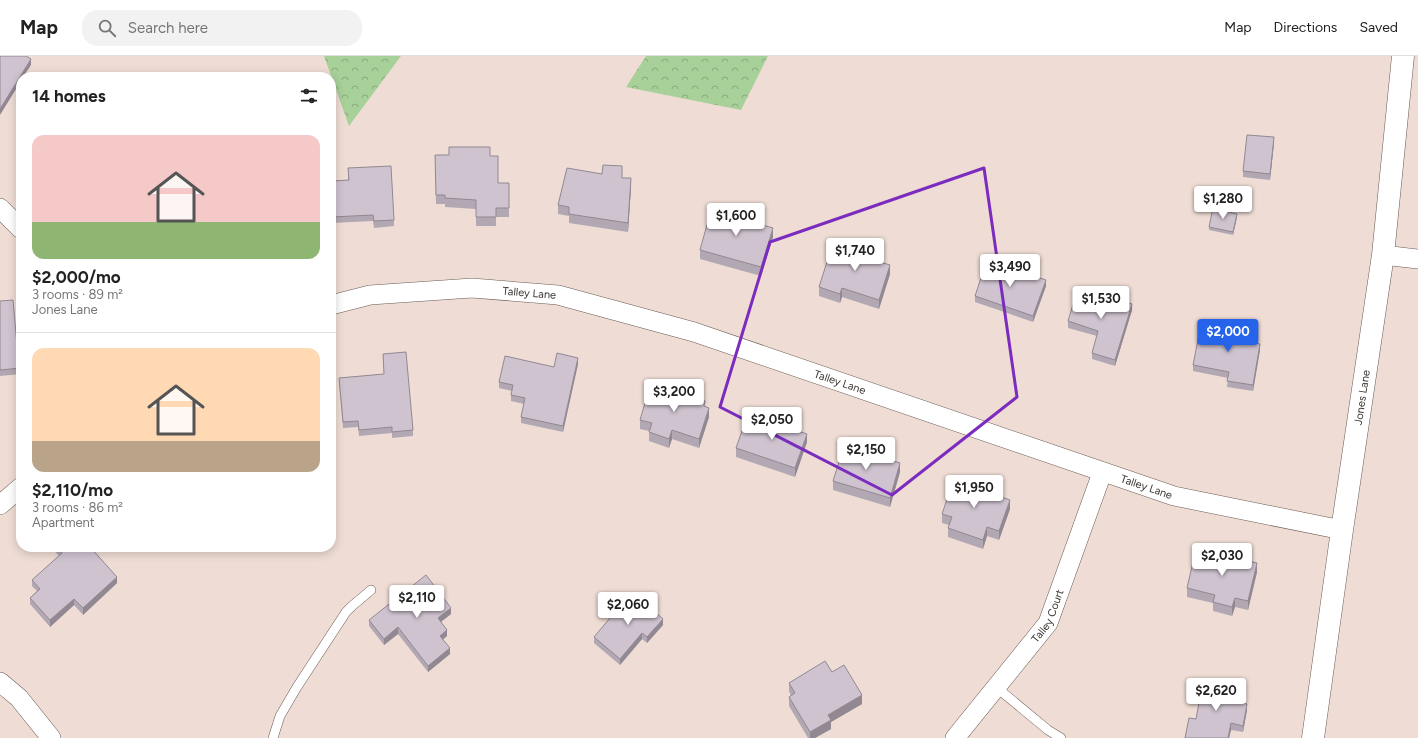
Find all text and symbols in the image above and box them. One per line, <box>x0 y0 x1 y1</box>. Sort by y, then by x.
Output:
search box <box>82 10 362 46</box>
text: Map <box>20 16 58 39</box>
icon: search <box>96 17 118 39</box>
text: Search here <box>128 19 208 37</box>
text: Map <box>1224 19 1252 36</box>
text: Directions <box>1274 19 1337 36</box>
text: Saved <box>1359 19 1398 36</box>
icon: filters <box>298 85 320 107</box>
text: 14 homes <box>32 86 106 106</box>
icon: home <box>140 161 212 233</box>
pin: $1,280 <box>1190 186 1256 220</box>
text: $1,280 <box>1203 191 1243 206</box>
pin: $1,600 <box>703 203 769 237</box>
text: $1,600 <box>716 208 756 223</box>
pin: $1,740 <box>822 238 888 272</box>
text: $1,740 <box>835 243 875 258</box>
pin: $3,490 <box>977 254 1043 288</box>
text: $3,490 <box>989 259 1031 274</box>
text: $2,000/mo <box>32 267 121 287</box>
street label: Talley Lane <box>502 284 557 301</box>
pin: $1,530 <box>1068 286 1134 320</box>
text: 3 rooms · 89 m² <box>32 287 123 302</box>
text: $1,530 <box>1081 291 1121 306</box>
text: Jones Lane <box>32 302 98 317</box>
pin: $2,000 <box>1195 319 1261 353</box>
text: $2,000 <box>1206 324 1250 339</box>
street label: Talley Lane <box>812 367 868 397</box>
street label: Jones Lane <box>1351 369 1372 426</box>
icon: home <box>140 374 212 446</box>
pin: $3,200 <box>641 379 707 413</box>
text: $3,200 <box>653 384 695 399</box>
pin: $2,050 <box>739 407 805 441</box>
text: $2,050 <box>751 412 793 427</box>
pin: $2,150 <box>833 437 899 471</box>
text: $2,150 <box>846 442 886 457</box>
street label: Talley Lane <box>1119 472 1174 501</box>
pin: $1,950 <box>941 475 1007 509</box>
text: $2,110/mo <box>32 480 113 500</box>
text: $1,950 <box>954 480 994 495</box>
text: 3 rooms · 86 m² <box>32 500 123 515</box>
text: Apartment <box>32 515 95 530</box>
pin: $2,030 <box>1189 543 1255 577</box>
text: $2,030 <box>1201 548 1243 563</box>
pin: $2,110 <box>384 585 450 619</box>
street label: Talley Court <box>1028 587 1066 645</box>
text: $2,110 <box>398 590 436 605</box>
pin: $2,060 <box>595 592 661 626</box>
text: $2,060 <box>607 597 649 612</box>
pin: $2,620 <box>1183 678 1249 712</box>
text: $2,620 <box>1195 683 1237 698</box>

